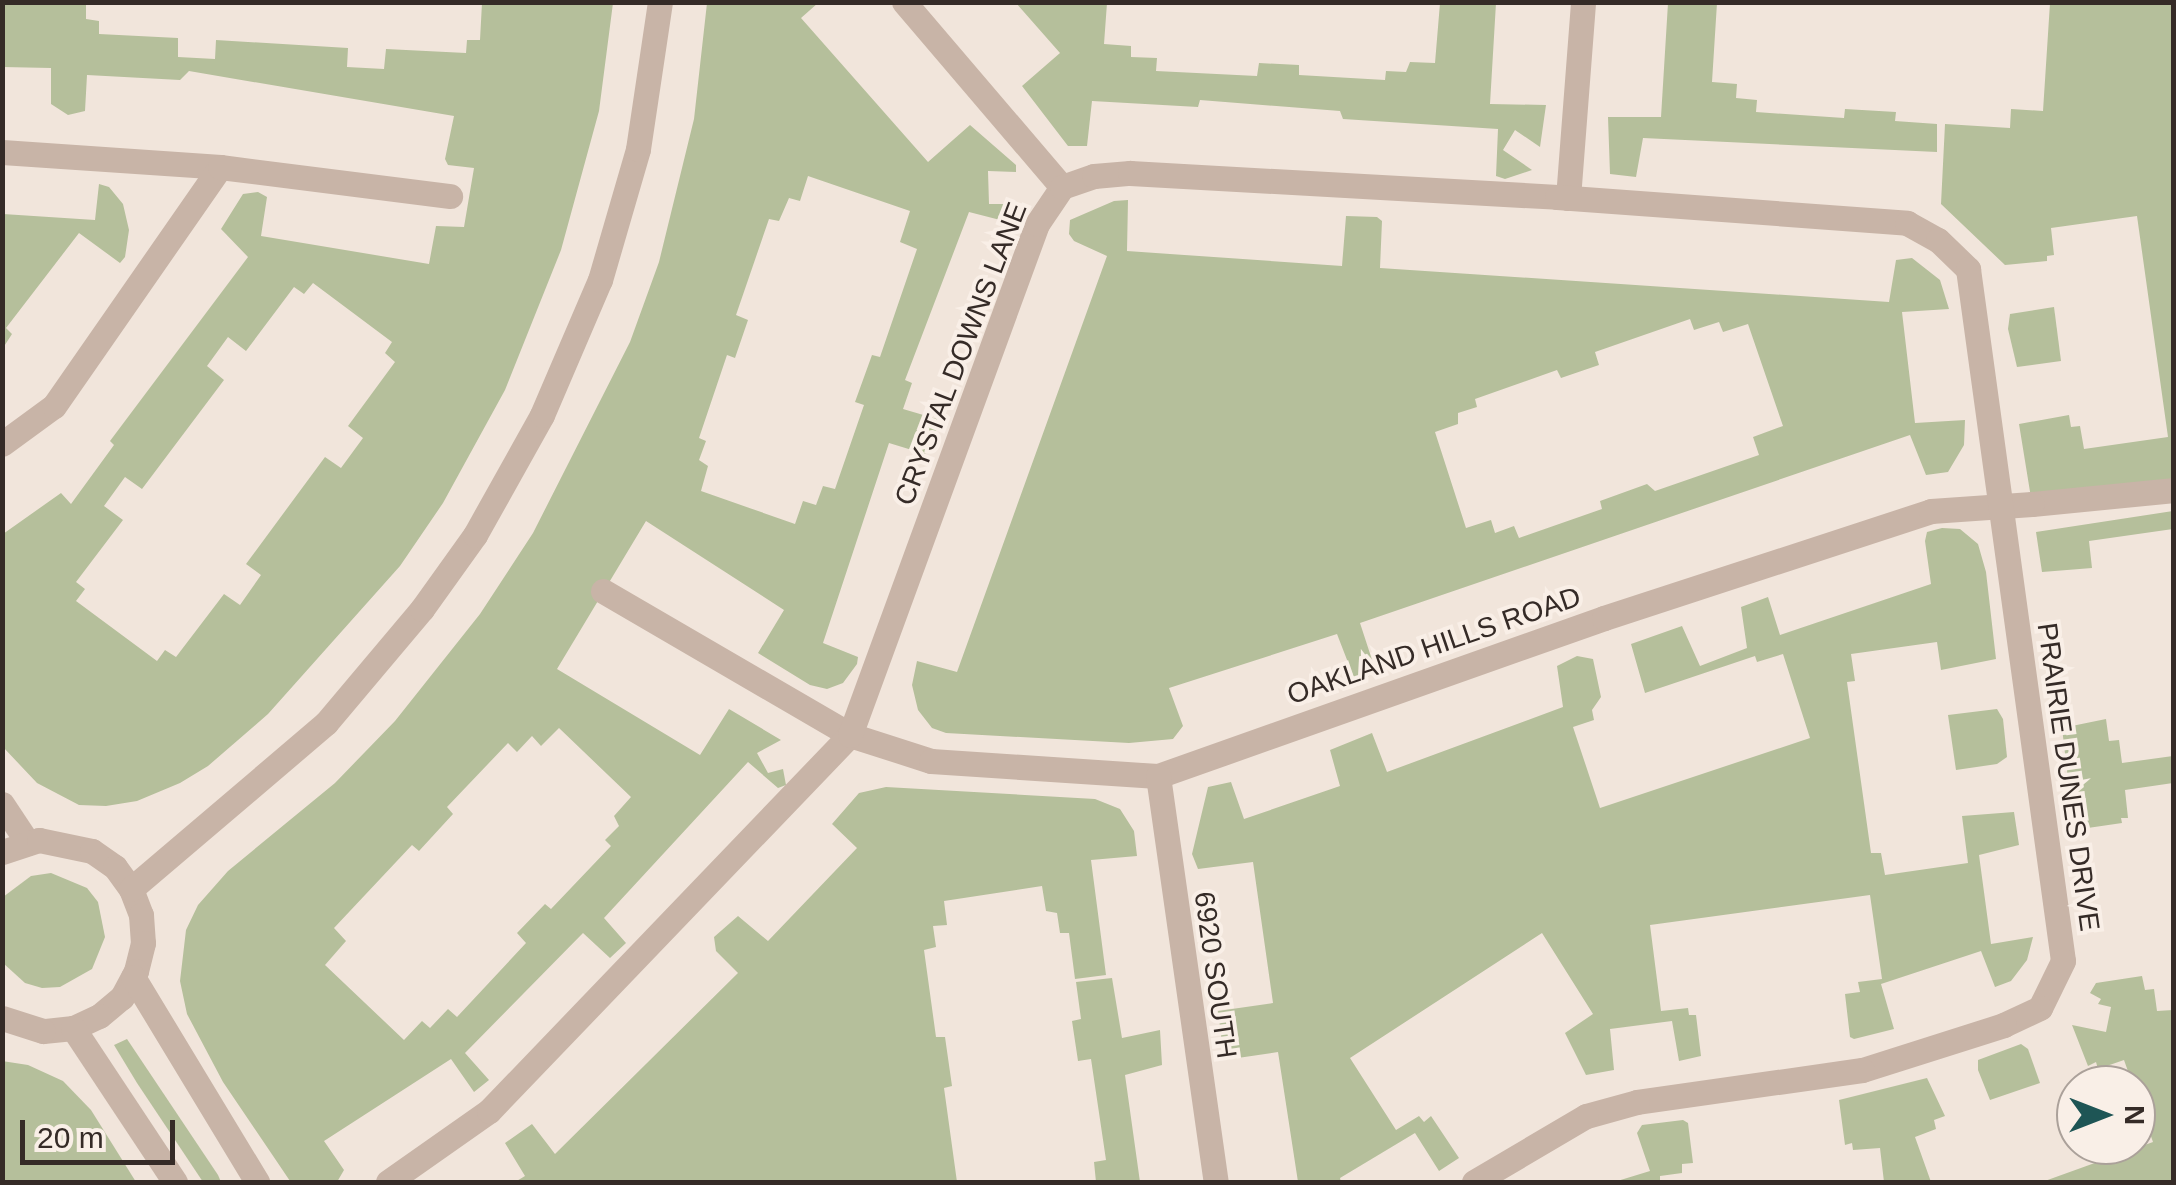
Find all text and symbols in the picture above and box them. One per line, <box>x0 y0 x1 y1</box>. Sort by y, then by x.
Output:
street label: CRYSTAL DOWNS LANE <box>888 197 1034 511</box>
street label: OAKLAND HILLS ROAD <box>1283 580 1585 712</box>
street label: PRAIRIE DUNES DRIVE <box>2030 621 2106 933</box>
street label: 6920 SOUTH <box>1187 889 1243 1061</box>
north arrow <box>2056 1065 2156 1165</box>
scale bar <box>25 1100 180 1162</box>
text: N <box>2119 1105 2150 1125</box>
text: 20 m <box>37 1121 104 1154</box>

